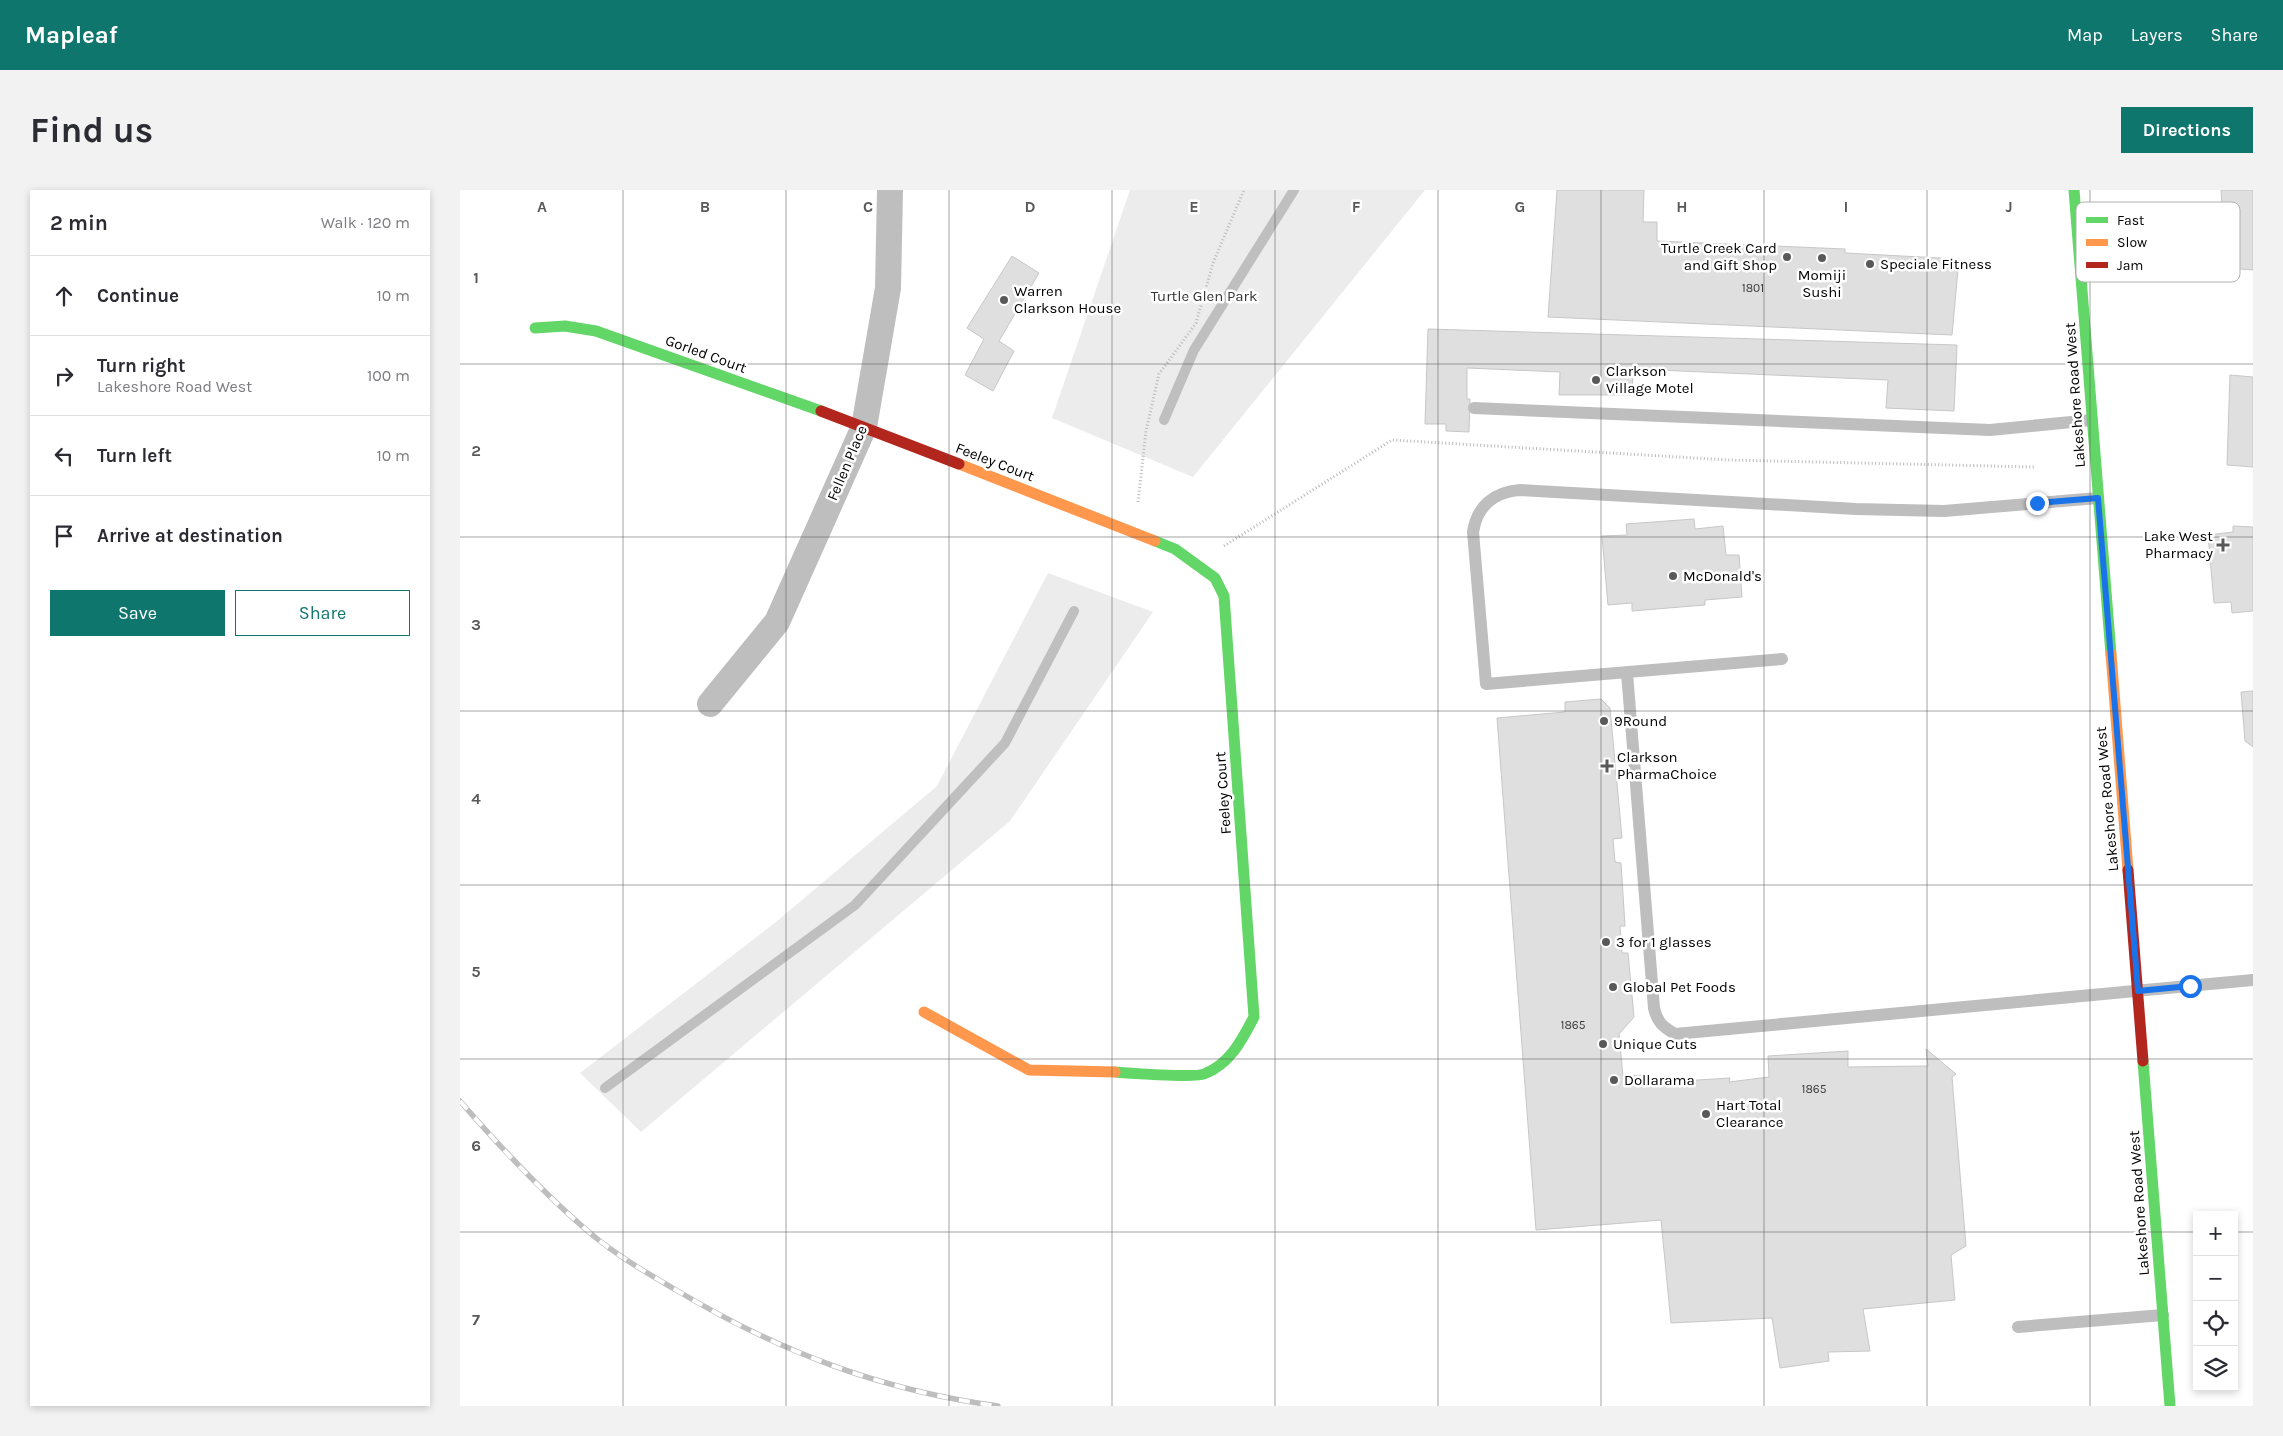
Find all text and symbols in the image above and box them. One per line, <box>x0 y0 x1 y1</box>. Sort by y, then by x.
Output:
text: Mapleaf <box>25 21 118 49</box>
text: Map <box>2067 24 2103 46</box>
text: Layers <box>2131 24 2183 46</box>
text: Share <box>2211 24 2258 46</box>
button: Directions <box>2121 107 2253 153</box>
text: Find us <box>30 110 153 151</box>
text: A <box>537 197 547 216</box>
text: B <box>700 197 710 216</box>
text: C <box>863 197 873 216</box>
text: D <box>1025 197 1036 216</box>
text: E <box>1189 197 1199 216</box>
text: F <box>1352 197 1361 216</box>
text: G <box>1515 197 1525 216</box>
text: H <box>1676 197 1688 216</box>
text: I <box>1844 197 1848 216</box>
text: J <box>2005 197 2013 216</box>
legend <box>2076 202 2240 282</box>
text: 2 min <box>50 211 108 235</box>
text: Fast <box>2117 212 2144 229</box>
text: Walk · 120 m <box>321 213 410 232</box>
text: Slow <box>2117 234 2147 251</box>
place label: Turtle Creek Card and Gift Shop <box>1661 239 1777 274</box>
marker: Turtle Creek Card and Gift Shop <box>1781 251 1793 263</box>
marker: Momiji Sushi <box>1816 252 1828 264</box>
place label: Speciale Fitness <box>1880 255 1992 273</box>
text: Jam <box>2117 257 2143 274</box>
marker: Speciale Fitness <box>1864 258 1876 270</box>
place label: Momiji Sushi <box>1798 266 1846 301</box>
text: 1 <box>473 268 479 287</box>
house number: 1801 <box>1742 281 1764 295</box>
icon: ahead <box>50 282 78 310</box>
place label: Warren Clarkson House <box>1014 282 1121 317</box>
text: Continue <box>97 285 179 307</box>
text: 10 m <box>376 286 410 305</box>
park label: Turtle Glen Park <box>1151 287 1257 305</box>
marker: Warren Clarkson House <box>998 294 1010 306</box>
street label: Lakeshore Road West <box>2061 321 2089 468</box>
street label: Gorled Court <box>663 331 749 377</box>
text: Turn right <box>97 355 186 377</box>
icon: right <box>50 362 78 390</box>
place label: Clarkson Village Motel <box>1606 362 1694 397</box>
text: 100 m <box>367 366 410 385</box>
marker: Clarkson Village Motel <box>1590 374 1602 386</box>
text: Lakeshore Road West <box>97 377 252 396</box>
street label: Fellen Place <box>823 423 871 503</box>
street label: Feeley Court <box>953 439 1037 485</box>
text: 2 <box>471 441 481 460</box>
icon: left <box>50 442 78 470</box>
text: Turn left <box>97 445 172 467</box>
text: 10 m <box>376 446 410 465</box>
route end <box>2026 492 2049 515</box>
icon: arrive <box>50 522 78 550</box>
text: Arrive at destination <box>97 525 283 547</box>
place label: Lake West Pharmacy <box>2144 527 2213 562</box>
marker: Lake West Pharmacy <box>2217 539 2229 551</box>
place label: McDonald's <box>1683 567 1762 585</box>
marker: McDonald's <box>1667 570 1679 582</box>
button: Save <box>50 590 225 636</box>
button: Share <box>235 590 410 636</box>
text: 3 <box>471 615 481 634</box>
place label: 9Round <box>1614 712 1667 730</box>
marker: 9Round <box>1598 715 1610 727</box>
street label: Lakeshore Road West <box>2092 725 2122 872</box>
place label: Clarkson PharmaChoice <box>1617 748 1717 783</box>
street label: Feeley Court <box>1211 751 1235 835</box>
marker: Clarkson PharmaChoice <box>1601 760 1613 772</box>
text: 4 <box>471 789 481 808</box>
place label: 3 for 1 glasses <box>1616 933 1712 951</box>
marker: 3 for 1 glasses <box>1600 936 1612 948</box>
text: 5 <box>471 962 481 981</box>
route start <box>2179 975 2202 998</box>
place label: Global Pet Foods <box>1623 978 1736 996</box>
marker: Global Pet Foods <box>1607 981 1619 993</box>
house number: 1865 <box>1561 1018 1586 1032</box>
place label: Unique Cuts <box>1613 1035 1697 1053</box>
marker: Unique Cuts <box>1597 1038 1609 1050</box>
place label: Dollarama <box>1624 1071 1695 1089</box>
marker: Dollarama <box>1608 1074 1620 1086</box>
house number: 1865 <box>1802 1082 1827 1096</box>
place label: Hart Total Clearance <box>1716 1096 1784 1131</box>
marker: Hart Total Clearance <box>1700 1108 1712 1120</box>
street label: Lakeshore Road West <box>2125 1129 2153 1276</box>
text: 6 <box>471 1136 481 1155</box>
map controls <box>2193 1211 2238 1391</box>
button: + <box>2193 1211 2238 1256</box>
button: − <box>2193 1256 2238 1301</box>
button: locate <box>2193 1301 2238 1346</box>
text: 7 <box>472 1310 480 1329</box>
button: layers <box>2193 1346 2238 1391</box>

